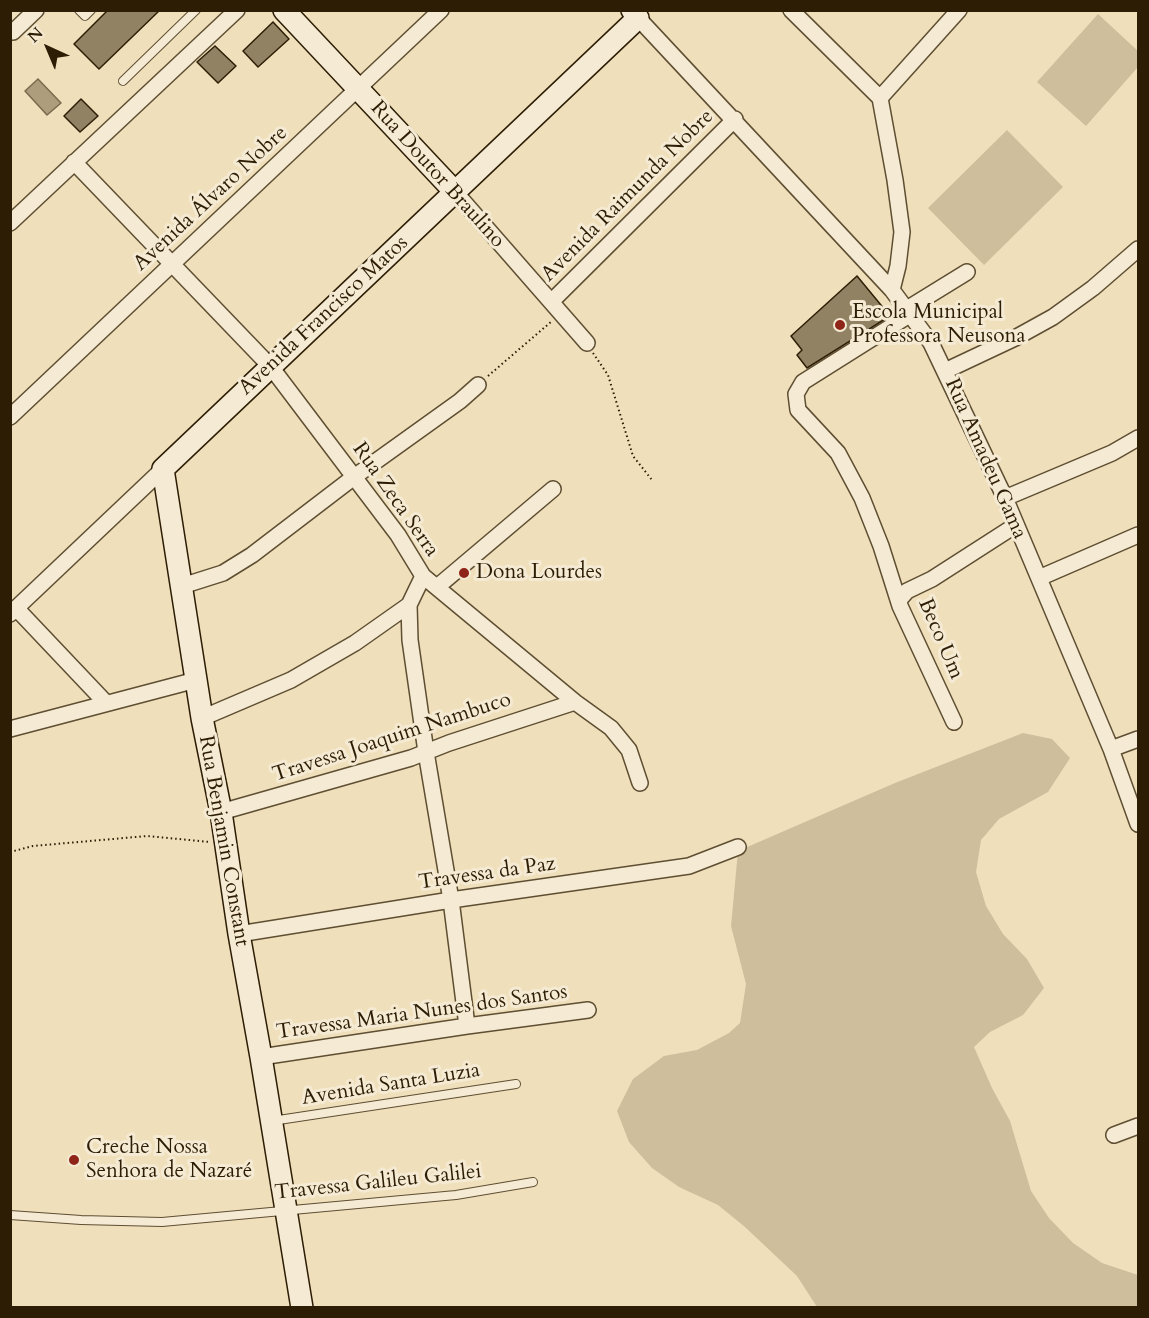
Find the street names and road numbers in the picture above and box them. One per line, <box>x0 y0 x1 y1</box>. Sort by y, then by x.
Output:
street label: Rua Doutor Braulino <box>364 96 510 254</box>
street label: Avenida Raimunda Nobre <box>537 105 719 287</box>
street label: Avenida Álvaro Nobre <box>129 121 293 277</box>
street label: Avenida Francisco Matos <box>234 231 414 401</box>
street label: Rua Amadeu Gama <box>938 375 1032 543</box>
street label: Rua Zeca Serra <box>346 438 444 562</box>
street label: Beco Um <box>912 595 968 683</box>
street label: Travessa Joaquim Nambuco <box>270 688 514 788</box>
street label: Rua Benjamin Constant <box>192 734 254 948</box>
street label: Travessa da Paz <box>417 852 557 896</box>
street label: Travessa Maria Nunes dos Santos <box>275 980 569 1046</box>
street label: Avenida Santa Luzia <box>300 1058 482 1112</box>
street label: Travessa Galileu Galilei <box>273 1160 483 1206</box>

